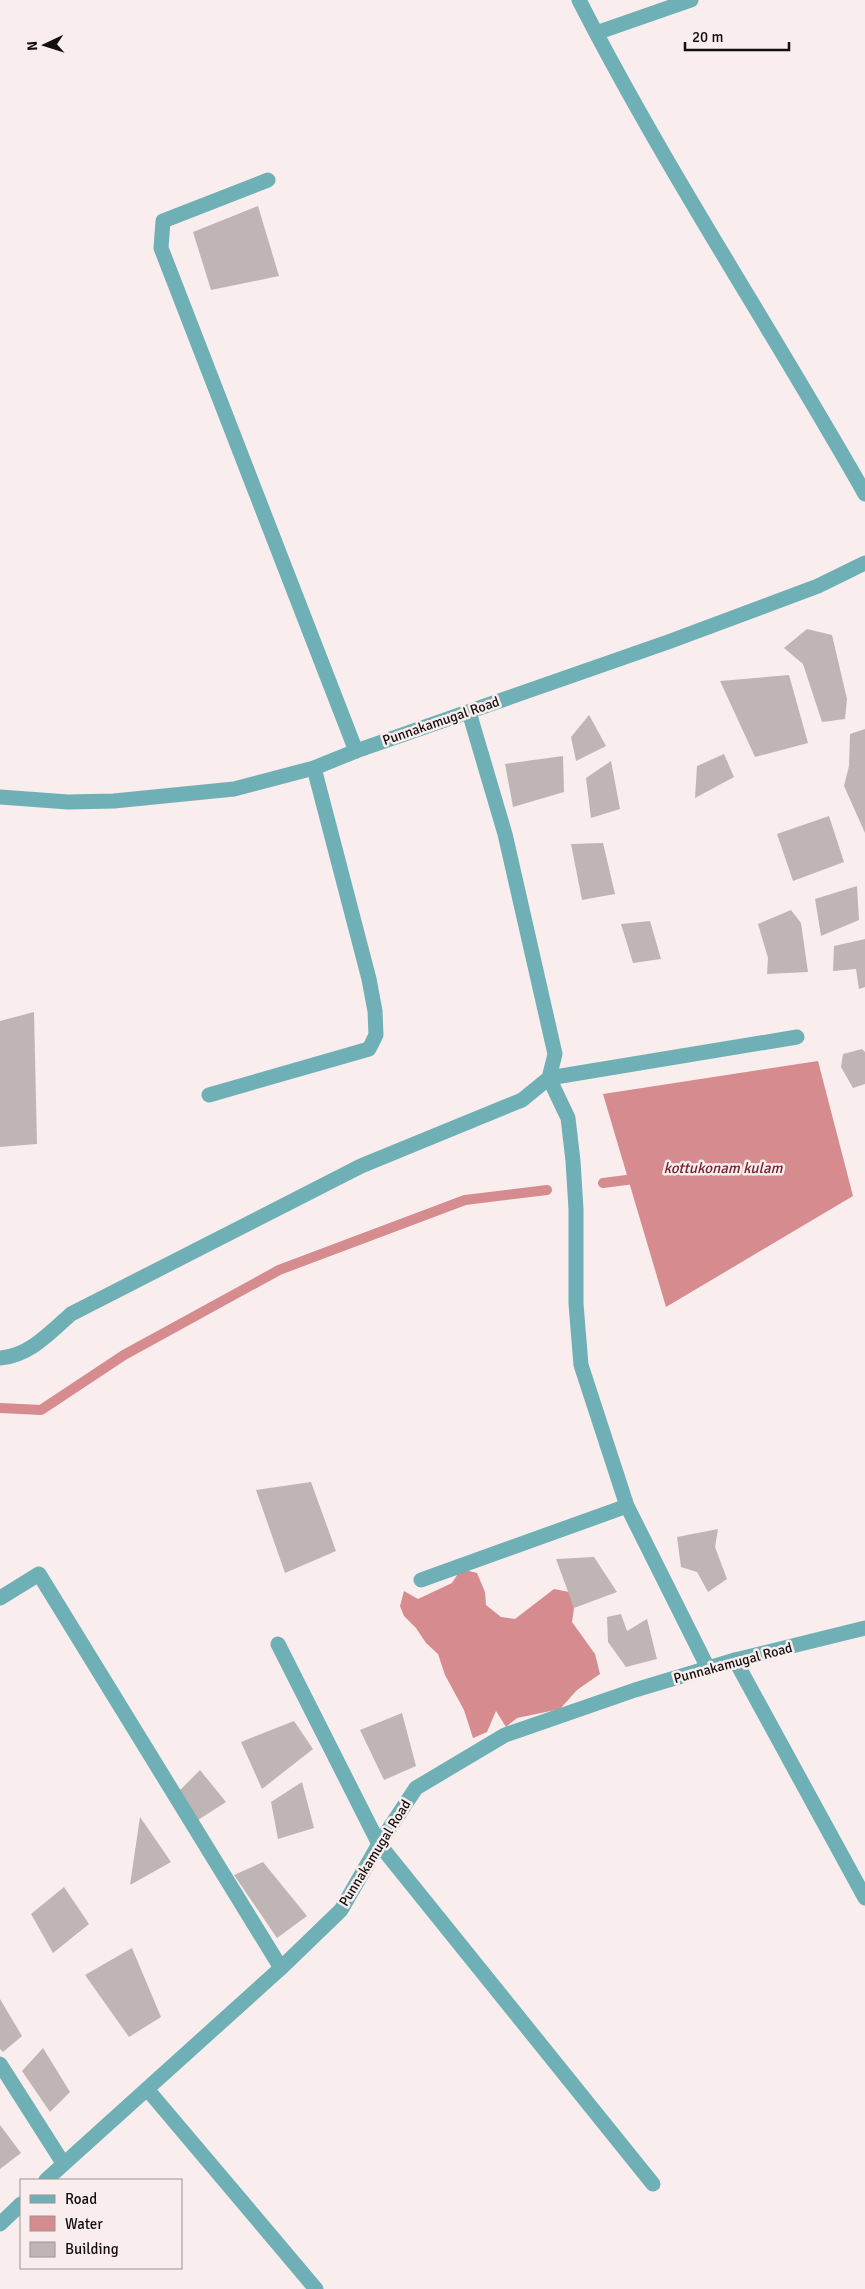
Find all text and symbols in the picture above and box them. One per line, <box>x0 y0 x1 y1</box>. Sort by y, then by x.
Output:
north arrow <box>20 20 70 70</box>
scale bar <box>685 20 789 52</box>
text: 20 m <box>692 28 723 46</box>
text: N <box>24 40 41 51</box>
street label: Punnakamugal Road <box>380 693 502 749</box>
water label: kottukonam kulam <box>663 1159 784 1177</box>
street label: Punnakamugal Road <box>672 1639 794 1687</box>
street label: Punnakamugal Road <box>335 1797 415 1909</box>
legend <box>20 2179 182 2269</box>
text: Road <box>65 2190 97 2208</box>
text: Water <box>65 2215 103 2233</box>
text: Building <box>65 2240 119 2258</box>

